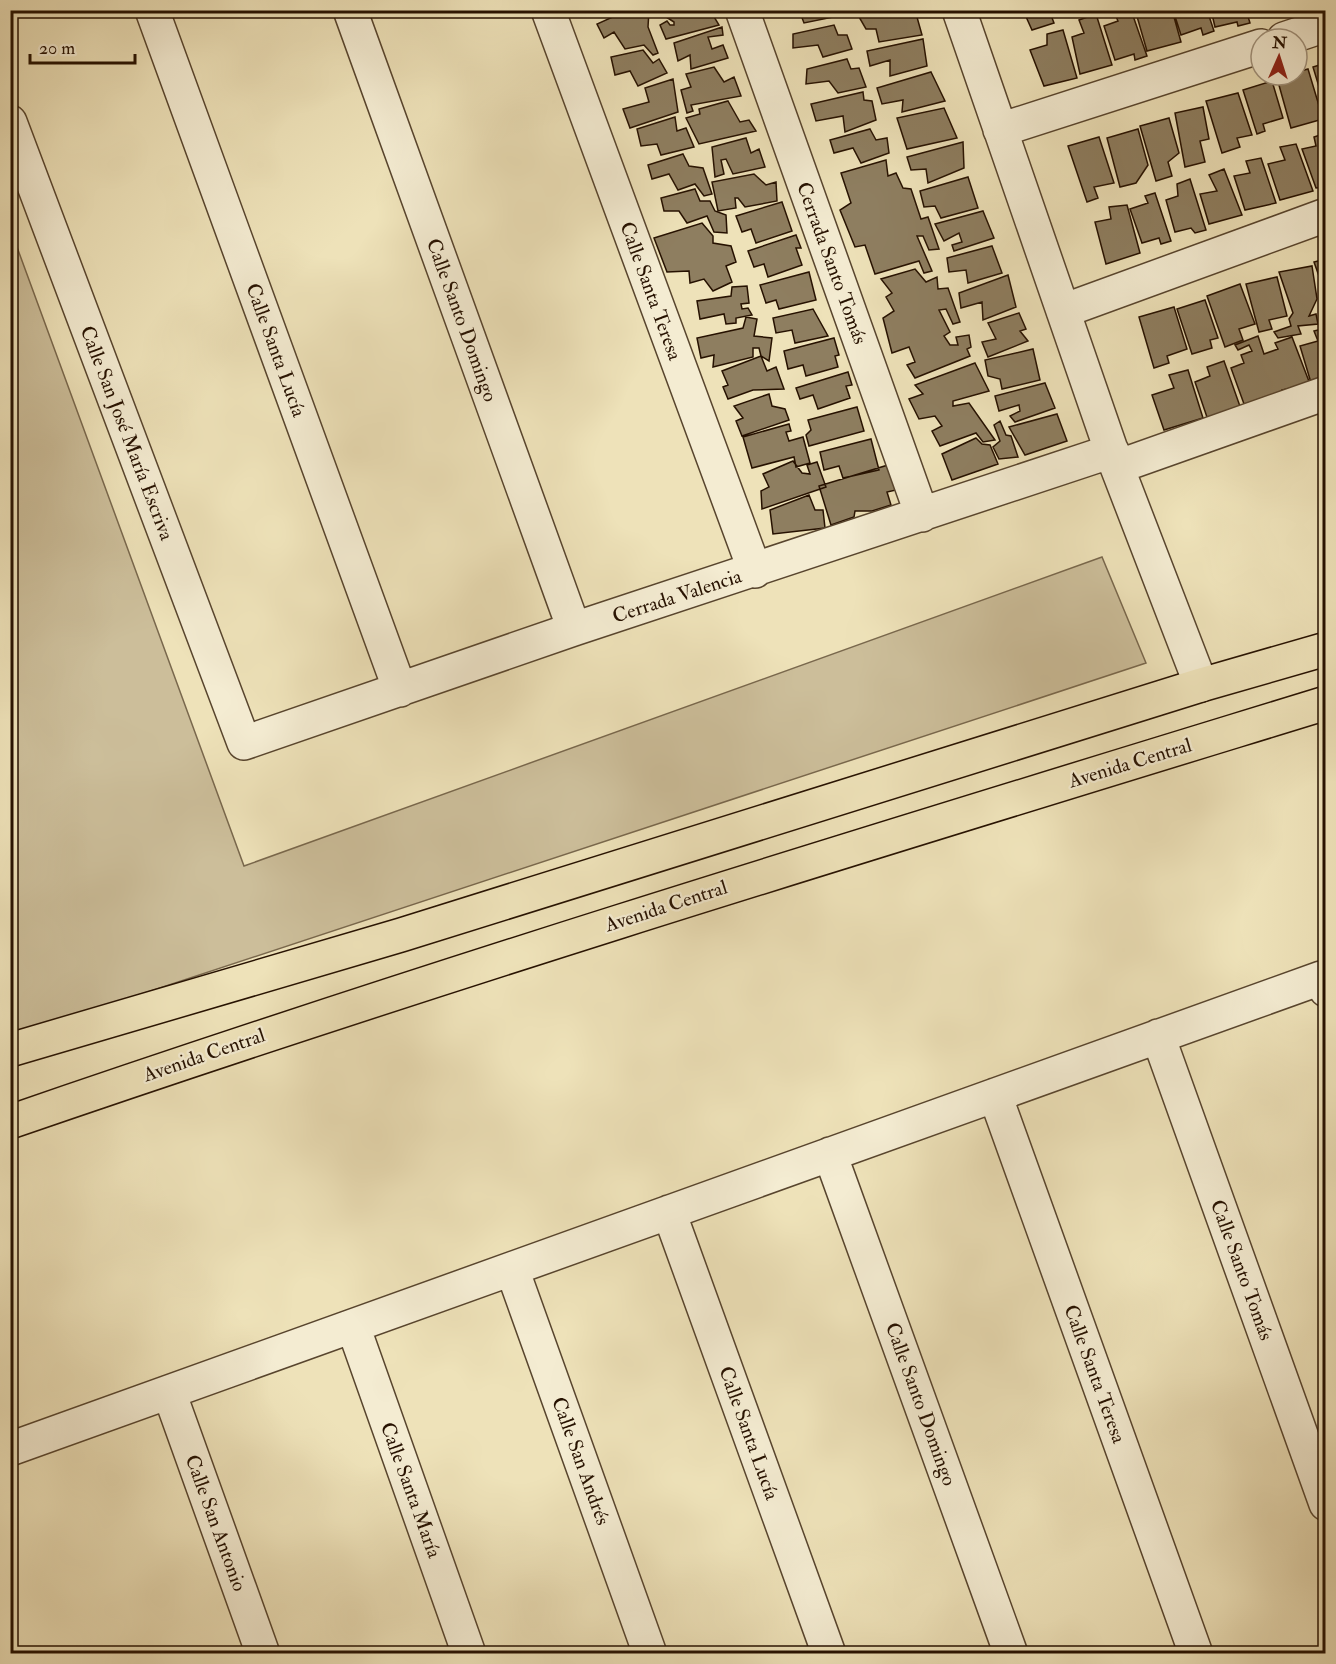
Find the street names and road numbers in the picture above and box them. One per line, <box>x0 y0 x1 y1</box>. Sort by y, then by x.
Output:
street label: Cerrada Santo Tomás <box>791 179 873 348</box>
street label: Calle Santa Teresa <box>614 218 688 364</box>
street label: Calle Santo Domingo <box>421 235 503 405</box>
street label: Calle Santa Lucía <box>240 280 312 421</box>
street label: Calle San José María Escriva <box>75 322 180 544</box>
street label: Cerrada Valencia <box>609 563 745 629</box>
street label: Avenida Central <box>1065 732 1195 794</box>
street label: Avenida Central <box>601 874 730 938</box>
street label: Avenida Central <box>139 1022 268 1088</box>
street label: Calle Santo Tomás <box>1205 1196 1279 1344</box>
street label: Calle Santa Teresa <box>1058 1301 1132 1447</box>
street label: Calle Santo Domingo <box>880 1319 962 1489</box>
street label: Calle Santa Lucía <box>713 1363 785 1504</box>
street label: Calle San Andrés <box>546 1393 616 1529</box>
street label: Calle Santa María <box>375 1419 447 1562</box>
street label: Calle San Antonio <box>180 1451 252 1595</box>

